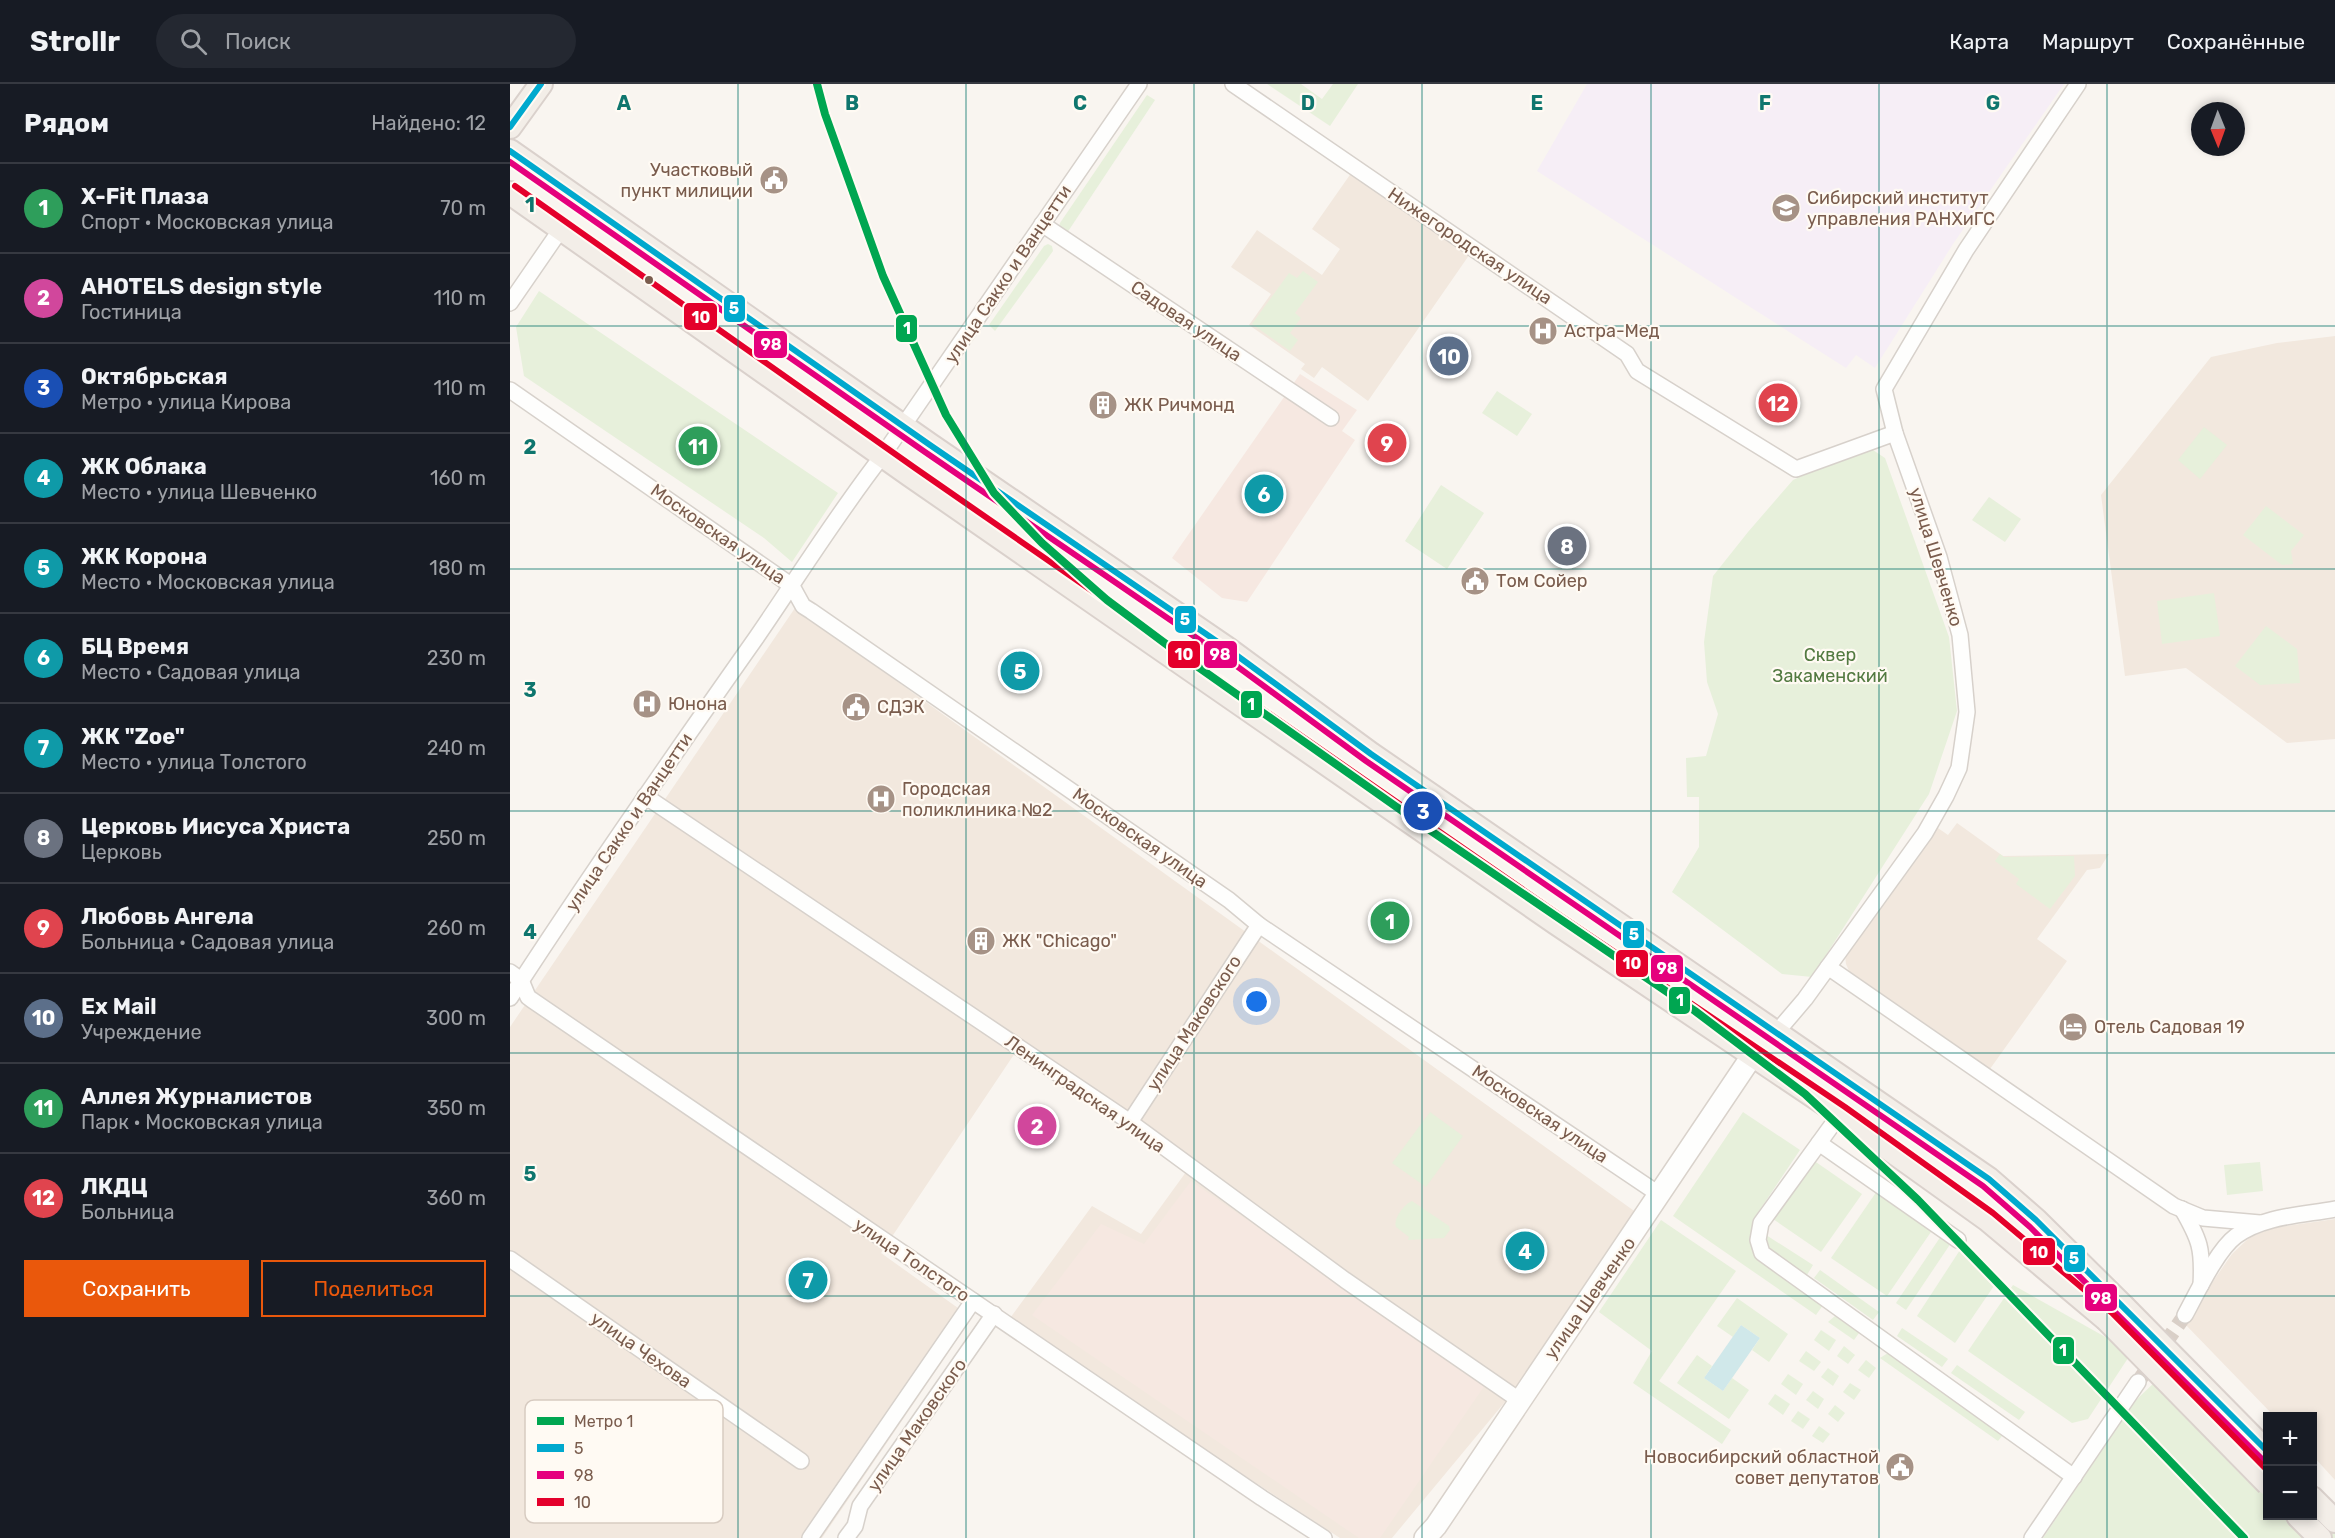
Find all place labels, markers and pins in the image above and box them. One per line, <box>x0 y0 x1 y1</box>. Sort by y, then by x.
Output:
place label: Участковый пункт милиции <box>621 159 753 202</box>
public building icon: Участковый пункт милиции <box>758 164 790 196</box>
place label: Сибирский институт управления РАНХиГС <box>1807 187 1995 230</box>
school or university icon: Сибирский институт управления РАНХиГС <box>1770 192 1802 224</box>
unlabelled marker <box>643 274 655 286</box>
hospital icon: Астра-Мед <box>1527 315 1559 347</box>
place label: Астра-Мед <box>1564 320 1660 342</box>
pin: 10 <box>1430 334 1468 378</box>
pin: 12 <box>1758 380 1798 426</box>
building icon: ЖК Ричмонд <box>1087 389 1119 421</box>
place label: ЖК Ричмонд <box>1124 394 1235 416</box>
pin: 9 <box>1368 420 1406 466</box>
pin: 11 <box>678 424 717 469</box>
pin: 6 <box>1244 472 1284 516</box>
pin: 8 <box>1548 524 1586 568</box>
public building icon: Том Сойер <box>1459 565 1491 597</box>
place label: Том Сойер <box>1496 570 1588 592</box>
pin: 5 <box>1000 648 1040 694</box>
hospital icon: Юнона <box>631 688 663 720</box>
public building icon: СДЭК <box>840 691 872 723</box>
place label: Юнона <box>668 693 727 715</box>
place label: СДЭК <box>877 696 925 718</box>
place label: Городская поликлиника №2 <box>902 778 1053 821</box>
hospital icon: Городская поликлиника №2 <box>865 783 897 815</box>
pin: 3 <box>1404 788 1442 834</box>
pin: 1 <box>1370 898 1410 944</box>
building icon: ЖК "Chicago" <box>965 925 997 957</box>
place label: ЖК "Chicago" <box>1002 930 1117 952</box>
hotel icon: Отель Садовая 19 <box>2057 1011 2089 1043</box>
place label: Отель Садовая 19 <box>2094 1016 2245 1038</box>
pin: 2 <box>1018 1104 1056 1148</box>
pin: 4 <box>1506 1228 1544 1274</box>
pin: 7 <box>788 1258 828 1302</box>
place label: Новосибирский областной совет депутатов <box>1644 1446 1879 1489</box>
public building icon: Новосибирский областной совет депутатов <box>1884 1451 1916 1483</box>

